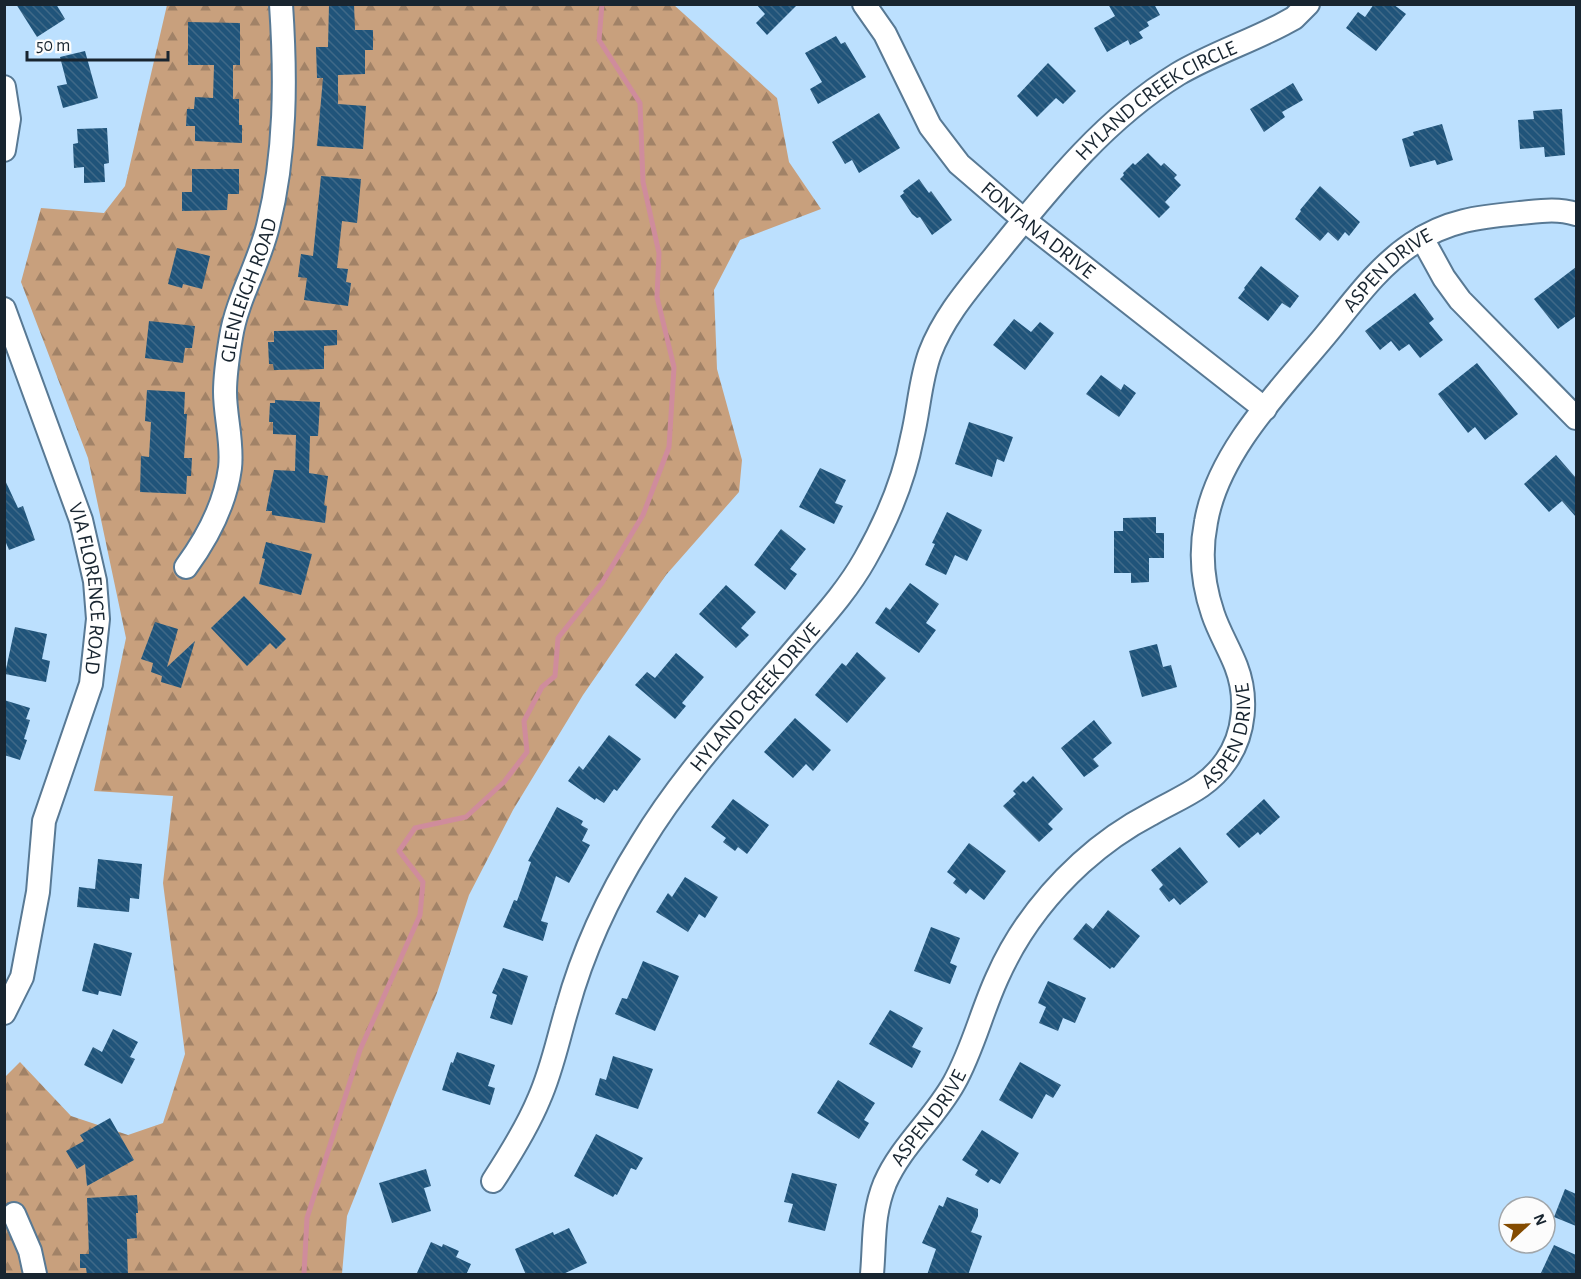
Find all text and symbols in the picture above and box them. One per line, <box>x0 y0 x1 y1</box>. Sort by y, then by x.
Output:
scale bar <box>27 24 168 62</box>
text: 50 m <box>36 37 70 55</box>
street label: HYLAND CREEK CIRCLE <box>1071 37 1239 164</box>
street label: FONTANA DRIVE <box>977 178 1099 282</box>
street label: GLENLEIGH ROAD <box>217 216 280 364</box>
street label: ASPEN DRIVE <box>1339 224 1435 316</box>
street label: VIA FLORENCE ROAD <box>65 500 109 676</box>
street label: HYLAND CREEK DRIVE <box>686 619 824 775</box>
street label: ASPEN DRIVE <box>1197 682 1254 792</box>
street label: ASPEN DRIVE <box>886 1066 970 1169</box>
north arrow <box>1497 1195 1557 1255</box>
text: N <box>1530 1212 1549 1228</box>

